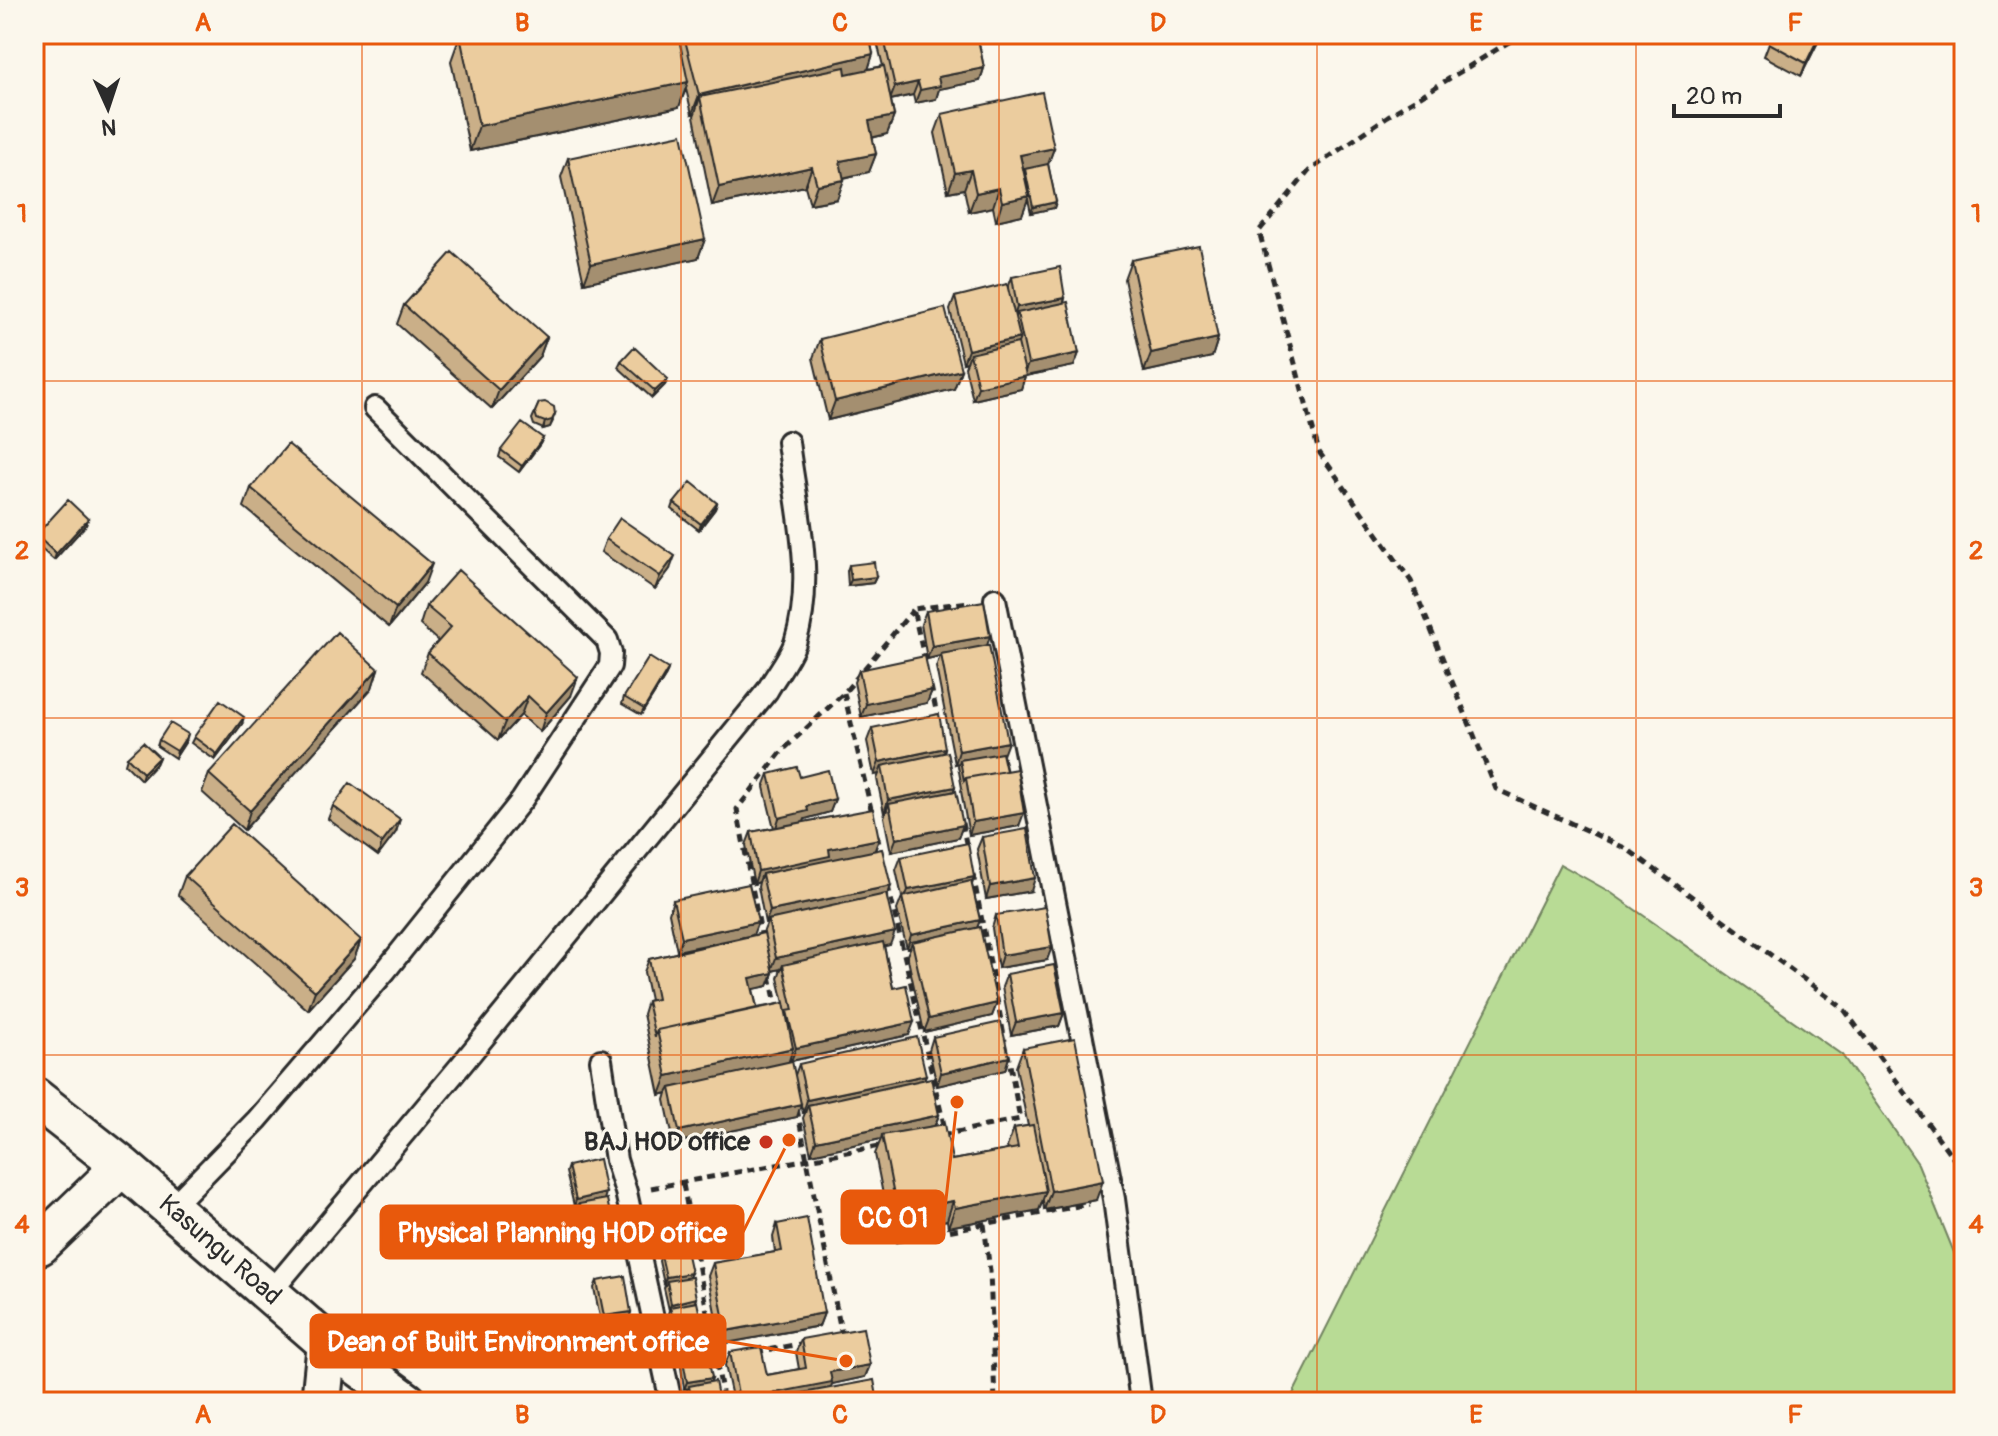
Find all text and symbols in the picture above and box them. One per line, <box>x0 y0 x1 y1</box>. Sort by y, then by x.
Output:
text: A <box>195 7 212 39</box>
text: B <box>515 7 529 39</box>
text: C <box>832 7 848 39</box>
text: D <box>1150 7 1166 39</box>
text: E <box>1469 7 1483 39</box>
text: F <box>1787 7 1803 39</box>
north arrow <box>68 68 148 148</box>
scale bar <box>1674 68 1780 118</box>
text: 20 m <box>1686 82 1742 111</box>
text: N <box>101 113 117 141</box>
text: 1 <box>17 198 27 230</box>
text: 1 <box>1971 198 1981 230</box>
text: 2 <box>15 535 29 567</box>
text: 2 <box>1969 535 1983 567</box>
text: 3 <box>15 872 29 904</box>
text: 3 <box>1969 872 1983 904</box>
place label: BAJ HOD office <box>584 1126 751 1158</box>
marker: BAJ HOD office <box>757 1133 775 1151</box>
street label: Kasungu Road <box>152 1188 288 1312</box>
callout: CC 01 <box>842 1191 944 1243</box>
text: CC 01 <box>858 1201 928 1236</box>
callout: Physical Planning HOD office <box>381 1206 743 1258</box>
text: 4 <box>14 1209 30 1241</box>
text: 4 <box>1968 1209 1984 1241</box>
text: Physical Planning HOD office <box>397 1216 728 1251</box>
callout: Dean of Built Environment office <box>311 1315 725 1367</box>
text: Dean of Built Environment office <box>327 1325 710 1360</box>
text: A <box>195 1399 212 1431</box>
text: B <box>515 1399 529 1431</box>
text: C <box>832 1399 848 1431</box>
text: D <box>1150 1399 1166 1431</box>
text: E <box>1469 1399 1483 1431</box>
text: F <box>1787 1399 1803 1431</box>

